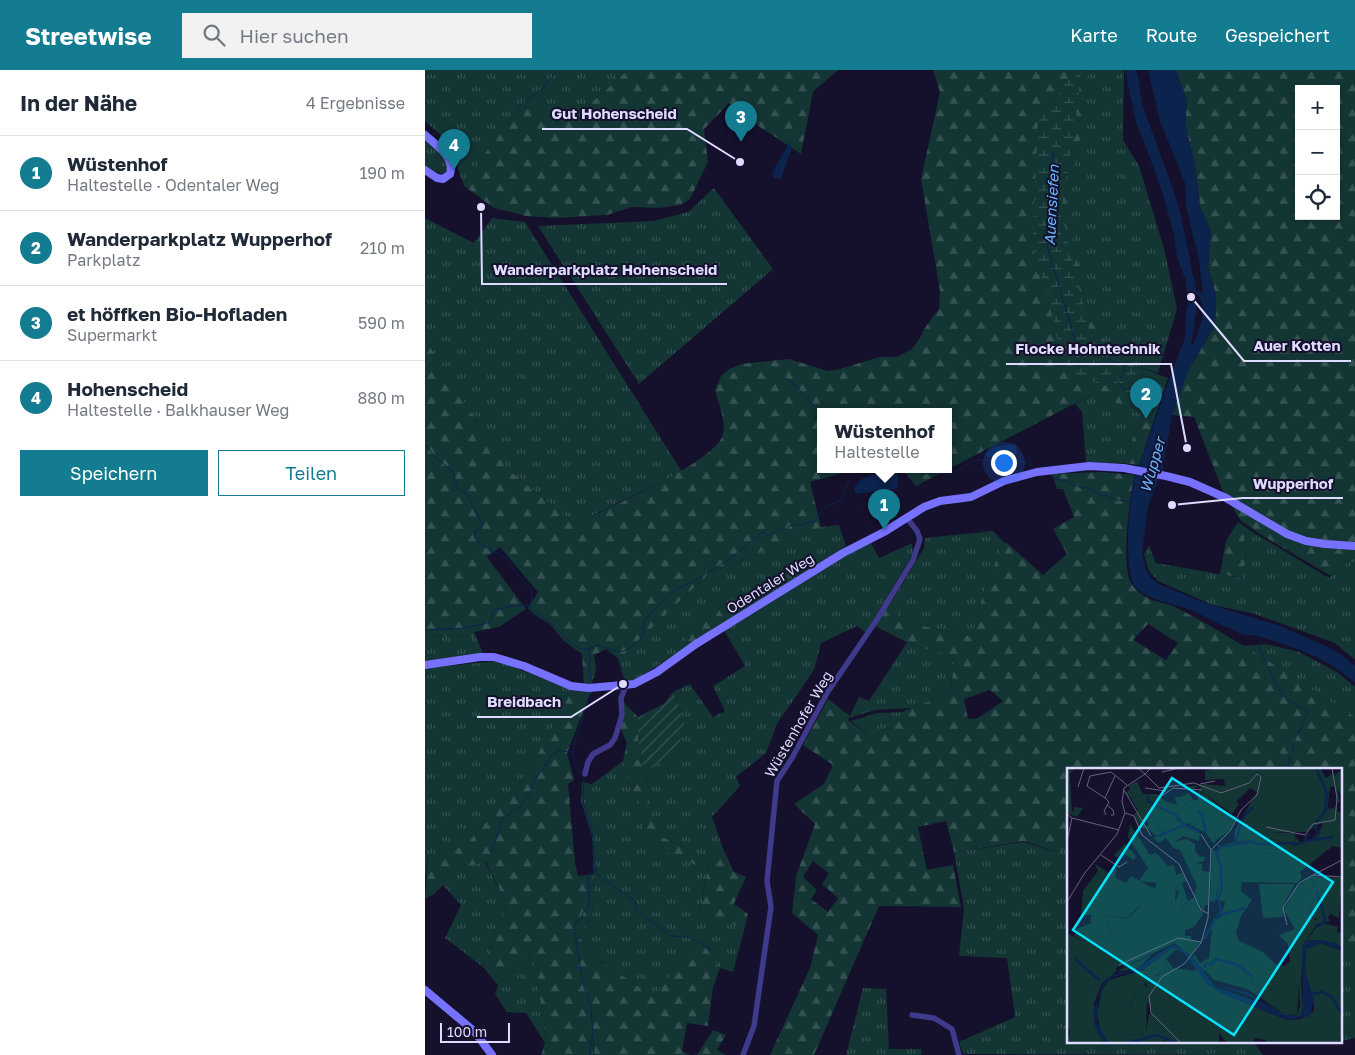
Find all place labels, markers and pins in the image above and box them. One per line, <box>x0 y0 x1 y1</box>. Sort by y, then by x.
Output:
callout: Gut Hohenscheid <box>542 99 687 129</box>
pin: 3 <box>725 101 757 142</box>
pin: 4 <box>438 129 470 170</box>
callout: Wanderparkplatz Hohenscheid <box>482 254 727 284</box>
callout: Auer Kotten <box>1244 331 1351 361</box>
callout: Flocke Hohntechnik <box>1006 334 1171 364</box>
pin: 2 <box>1130 378 1162 419</box>
callout: Wupperhof <box>1243 468 1343 498</box>
pin: 1 <box>868 489 900 530</box>
callout: Breidbach <box>477 687 571 717</box>

